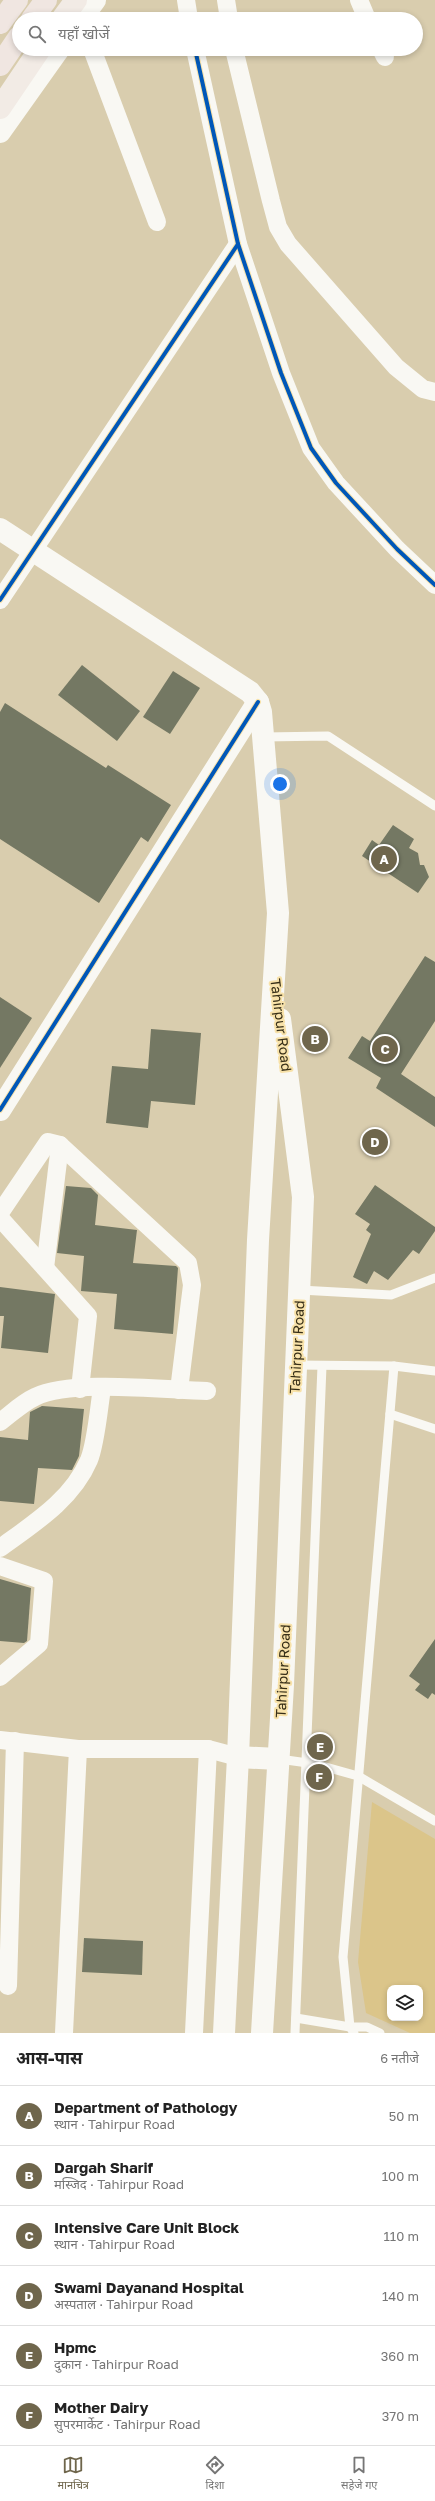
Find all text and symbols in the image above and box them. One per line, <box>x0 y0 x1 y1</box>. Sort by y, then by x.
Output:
search box <box>12 12 423 56</box>
icon: search <box>26 23 48 45</box>
text: यहाँ खोजें <box>58 24 110 42</box>
your location <box>270 774 290 794</box>
pin: A <box>371 844 397 874</box>
street label: Tahirpur Road <box>267 978 296 1072</box>
pin: B <box>302 1024 328 1054</box>
pin: C <box>372 1034 398 1064</box>
pin: D <box>362 1127 388 1157</box>
street label: Tahirpur Road <box>286 1300 307 1394</box>
street label: Tahirpur Road <box>272 1624 293 1718</box>
pin: E <box>307 1732 333 1762</box>
pin: F <box>306 1762 332 1792</box>
map controls <box>387 1985 423 2021</box>
button: layers <box>387 1985 423 2021</box>
text: आस-पास <box>16 2047 83 2068</box>
text: 6 नतीजे <box>380 2050 419 2066</box>
text: Department of Pathology <box>54 2098 237 2116</box>
text: A <box>24 2108 34 2124</box>
text: 50 m <box>389 2108 419 2124</box>
text: स्थान · Tahirpur Road <box>54 2116 175 2132</box>
text: Dargah Sharif <box>54 2158 153 2176</box>
text: B <box>24 2168 34 2184</box>
text: 100 m <box>382 2168 419 2184</box>
text: मस्जिद · Tahirpur Road <box>54 2176 184 2192</box>
text: Intensive Care Unit Block <box>54 2218 239 2236</box>
text: C <box>24 2228 34 2244</box>
text: 110 m <box>384 2228 419 2244</box>
text: स्थान · Tahirpur Road <box>54 2236 175 2252</box>
text: Swami Dayanand Hospital <box>54 2278 244 2296</box>
text: D <box>24 2288 34 2304</box>
text: 140 m <box>382 2288 419 2304</box>
text: अस्पताल · Tahirpur Road <box>54 2296 193 2312</box>
text: Hpmc <box>54 2338 96 2356</box>
text: E <box>25 2348 33 2364</box>
text: 360 m <box>381 2348 419 2364</box>
text: दुकान · Tahirpur Road <box>54 2356 179 2372</box>
text: Mother Dairy <box>54 2398 149 2416</box>
text: F <box>25 2408 33 2424</box>
text: 370 m <box>382 2408 419 2424</box>
text: सुपरमार्केट · Tahirpur Road <box>54 2416 200 2432</box>
tab: मानचित्र <box>58 2454 89 2493</box>
tab: दिशा <box>204 2454 226 2493</box>
tab: सहेजे गए <box>341 2454 377 2493</box>

